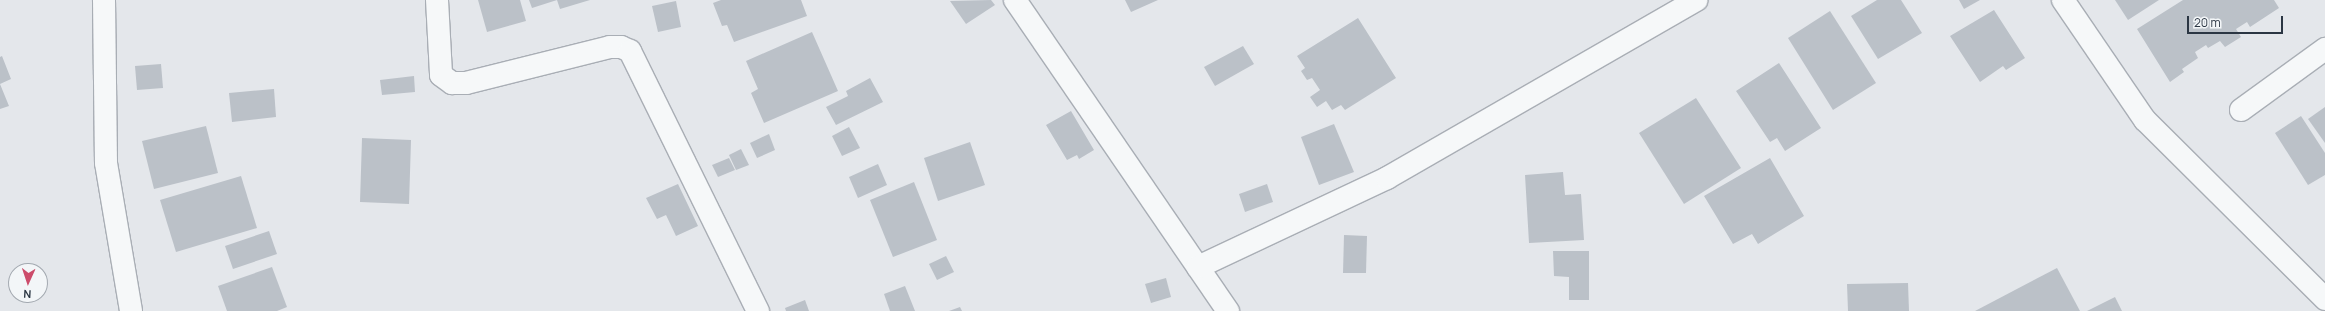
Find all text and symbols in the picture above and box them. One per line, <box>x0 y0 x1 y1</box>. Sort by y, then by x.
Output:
scale bar <box>2189 8 2285 34</box>
text: 20 m <box>2194 14 2221 31</box>
north arrow <box>8 263 48 303</box>
text: N <box>23 287 32 302</box>

